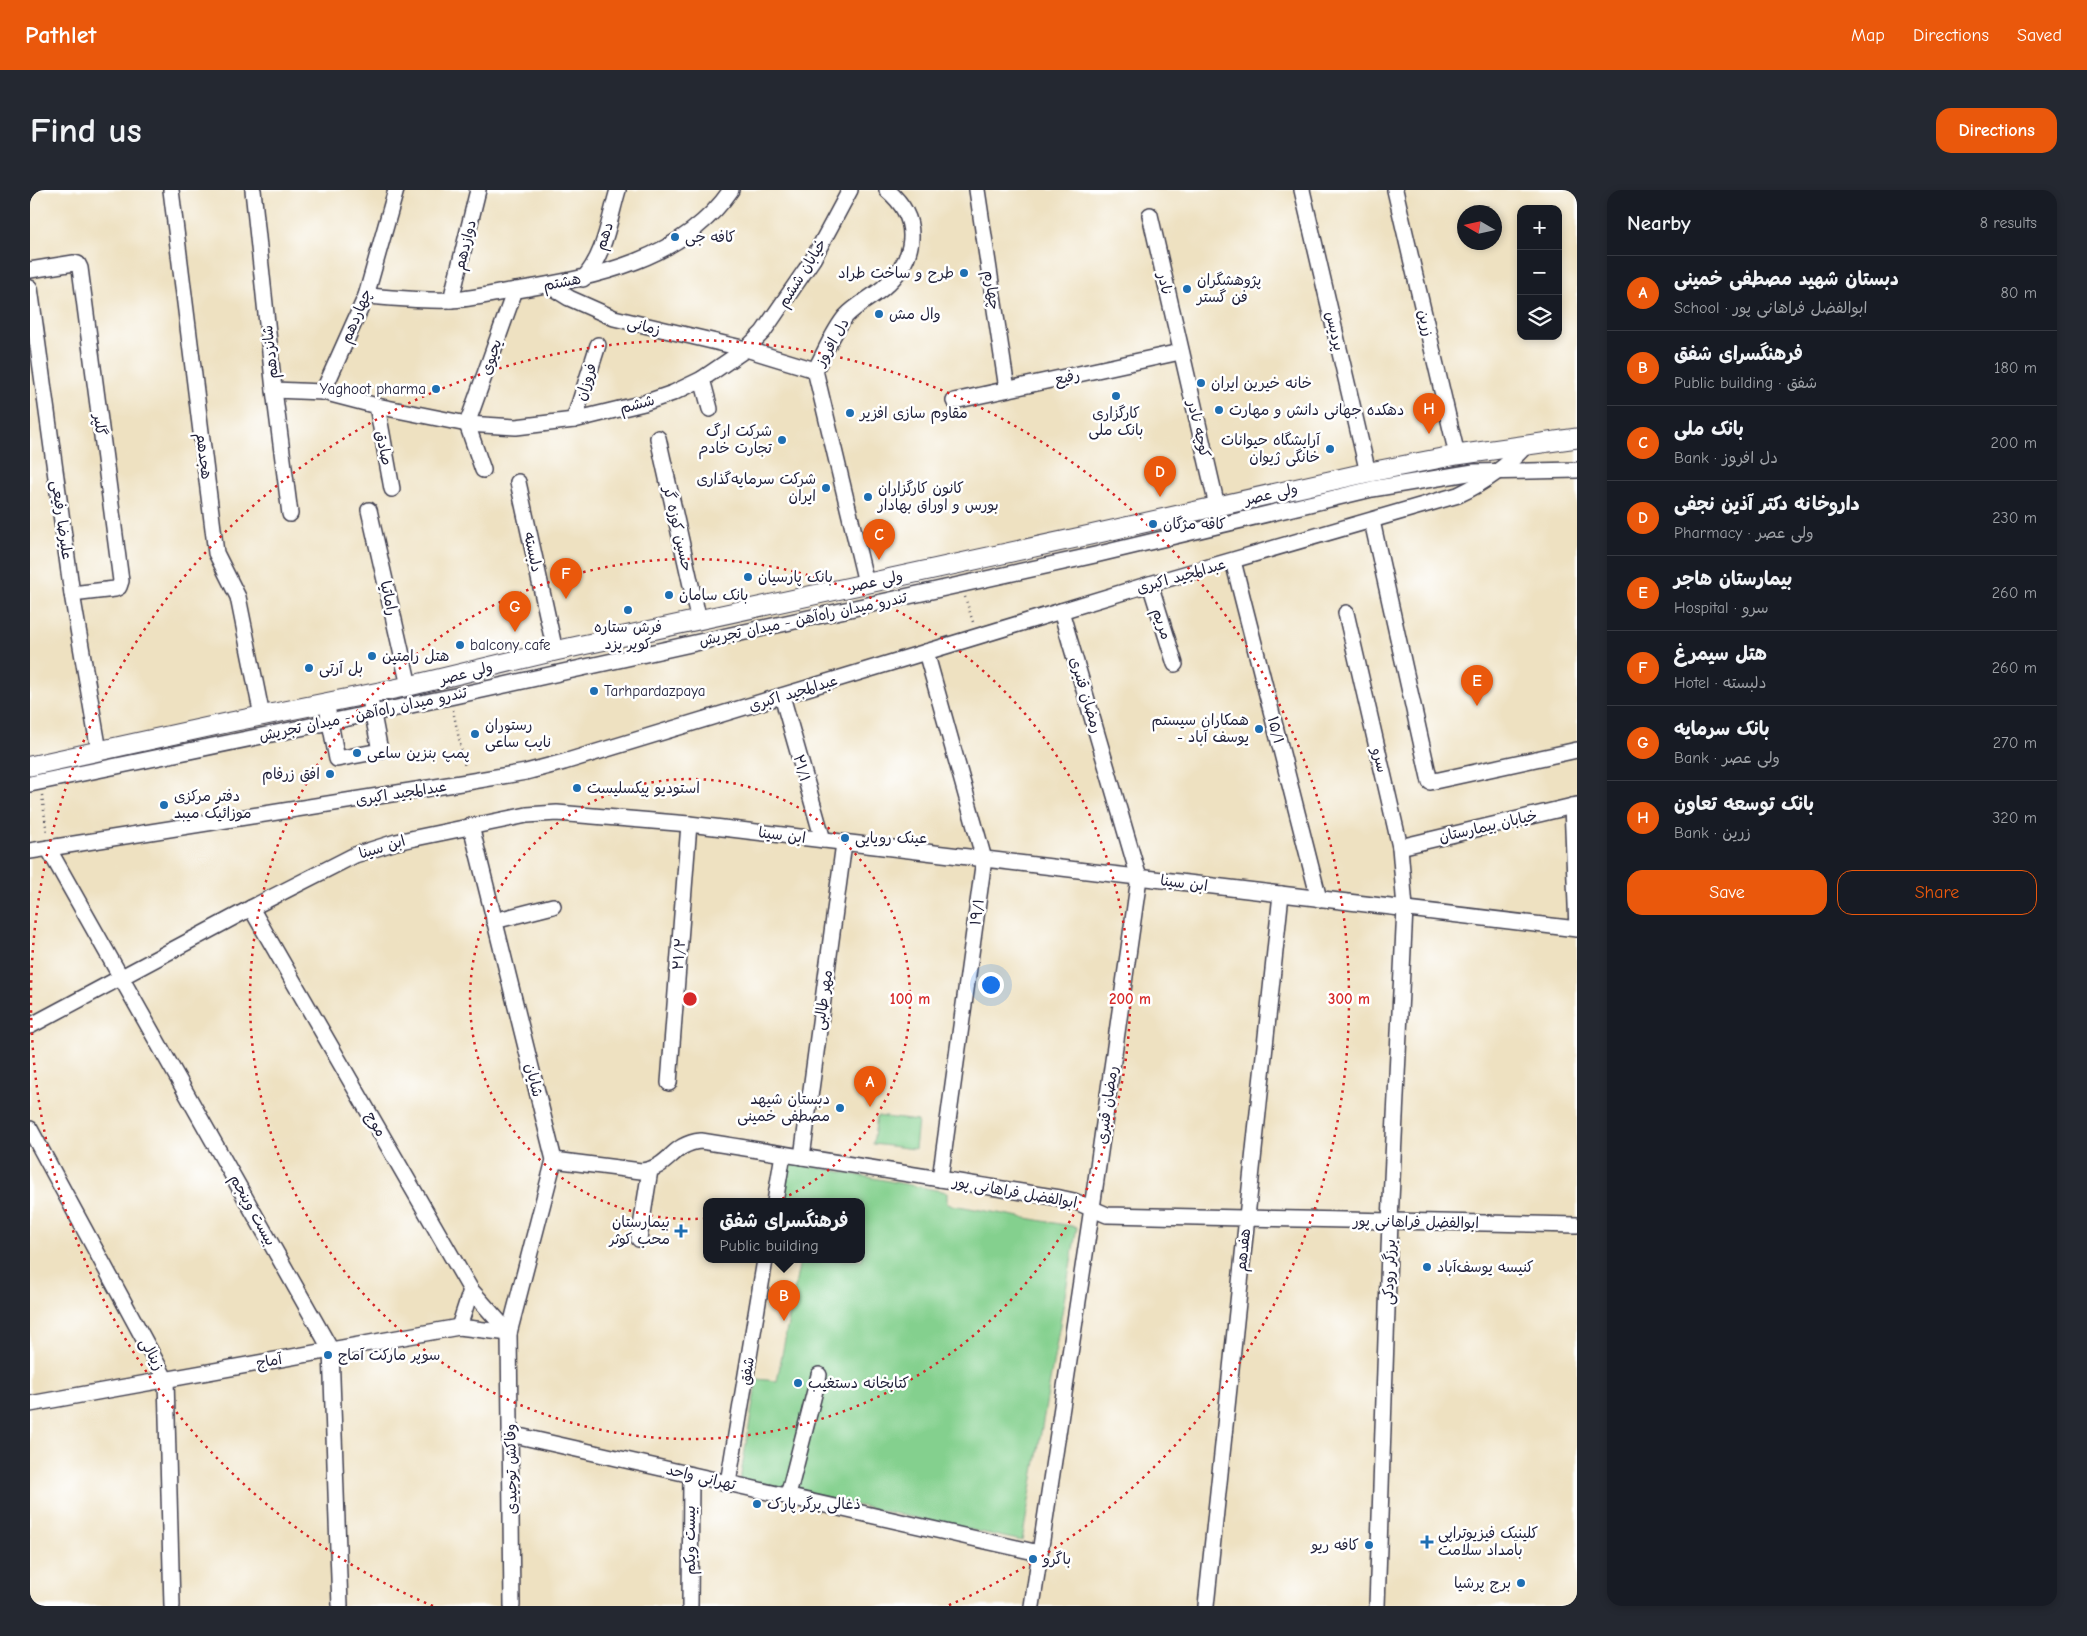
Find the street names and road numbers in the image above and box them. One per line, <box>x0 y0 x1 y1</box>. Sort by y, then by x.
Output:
street label: دوازدهم <box>450 218 482 272</box>
street label: دهم <box>591 220 620 253</box>
street label: خیابان ششم <box>774 235 833 312</box>
street label: چهارم <box>978 269 1004 311</box>
street label: هشتم <box>542 270 583 297</box>
street label: نادر <box>1154 270 1176 297</box>
street label: چهاردهم <box>337 286 378 347</box>
street label: زرین <box>1414 308 1438 338</box>
street label: پردیس <box>1321 310 1348 353</box>
street label: زمانی <box>625 313 662 340</box>
street label: دل افروز <box>811 315 854 370</box>
street label: شانزدهم <box>258 324 285 380</box>
street label: یحیوی <box>476 337 506 377</box>
street label: فروزان <box>572 361 600 403</box>
street label: رفیع <box>1053 366 1082 390</box>
street label: ششم <box>618 391 657 420</box>
street label: کوچه نادر <box>1182 398 1214 460</box>
street label: گلپر <box>89 411 110 437</box>
street label: صادق <box>372 429 396 467</box>
street label: هجدهم <box>190 432 216 480</box>
street label: علیرضا رفیعی <box>47 479 76 561</box>
street label: ولی عصر <box>1241 479 1300 510</box>
street label: حسین کوزه گر <box>659 483 696 573</box>
street label: دلبسته <box>520 530 546 574</box>
street label: عبدالمجید اکبری <box>1134 555 1228 597</box>
street label: ولی عصر <box>846 567 905 597</box>
street label: راماتیا <box>376 579 402 617</box>
street label: تندرو میدان راه‌آهن - میدان تجریش <box>697 588 909 651</box>
street label: مریم <box>1146 606 1175 643</box>
street label: رمضان قنبری <box>1066 655 1106 735</box>
street label: ولی عصر <box>436 658 495 690</box>
street label: عبدالمجید اکبری <box>746 671 840 715</box>
street label: تندرو میدان راه‌آهن - میدان تجریش <box>257 683 469 746</box>
street label: ۱۵/۱ <box>1264 714 1288 746</box>
street label: سرو <box>1367 745 1392 774</box>
street label: ۲۱/۱ <box>790 752 814 784</box>
street label: عبدالمجید اکبری <box>354 777 448 809</box>
street label: خیابان بیمارستان <box>1437 806 1539 846</box>
street label: ابن سینا <box>757 823 807 847</box>
street label: ابن سینا <box>357 831 407 863</box>
street label: ابن سینا <box>1159 871 1209 895</box>
street label: ۱۹/۱ <box>966 897 988 927</box>
street label: ۲۱/۲ <box>669 937 689 971</box>
street label: مهر طالبی <box>810 969 837 1031</box>
street label: شایان <box>521 1061 547 1099</box>
street label: رمضان قنبری <box>1093 1065 1121 1145</box>
street label: موج <box>361 1108 390 1140</box>
street label: بیست وپنجم <box>223 1171 280 1250</box>
street label: ابوالفضل فراهانی پور <box>950 1172 1079 1213</box>
street label: ابوالفضل فراهانی پور <box>1352 1212 1479 1233</box>
street label: هفدهم <box>1232 1228 1256 1273</box>
street label: برزگر رودکی <box>1379 1239 1400 1305</box>
street label: زینالی <box>135 1335 168 1374</box>
street label: آماج <box>255 1350 285 1373</box>
street label: شفق <box>736 1356 758 1386</box>
street label: وفاکش توحیدی <box>501 1424 521 1514</box>
street label: تهرانی واحد <box>664 1460 738 1495</box>
street label: بیست‌ ویکم <box>681 1505 702 1575</box>

